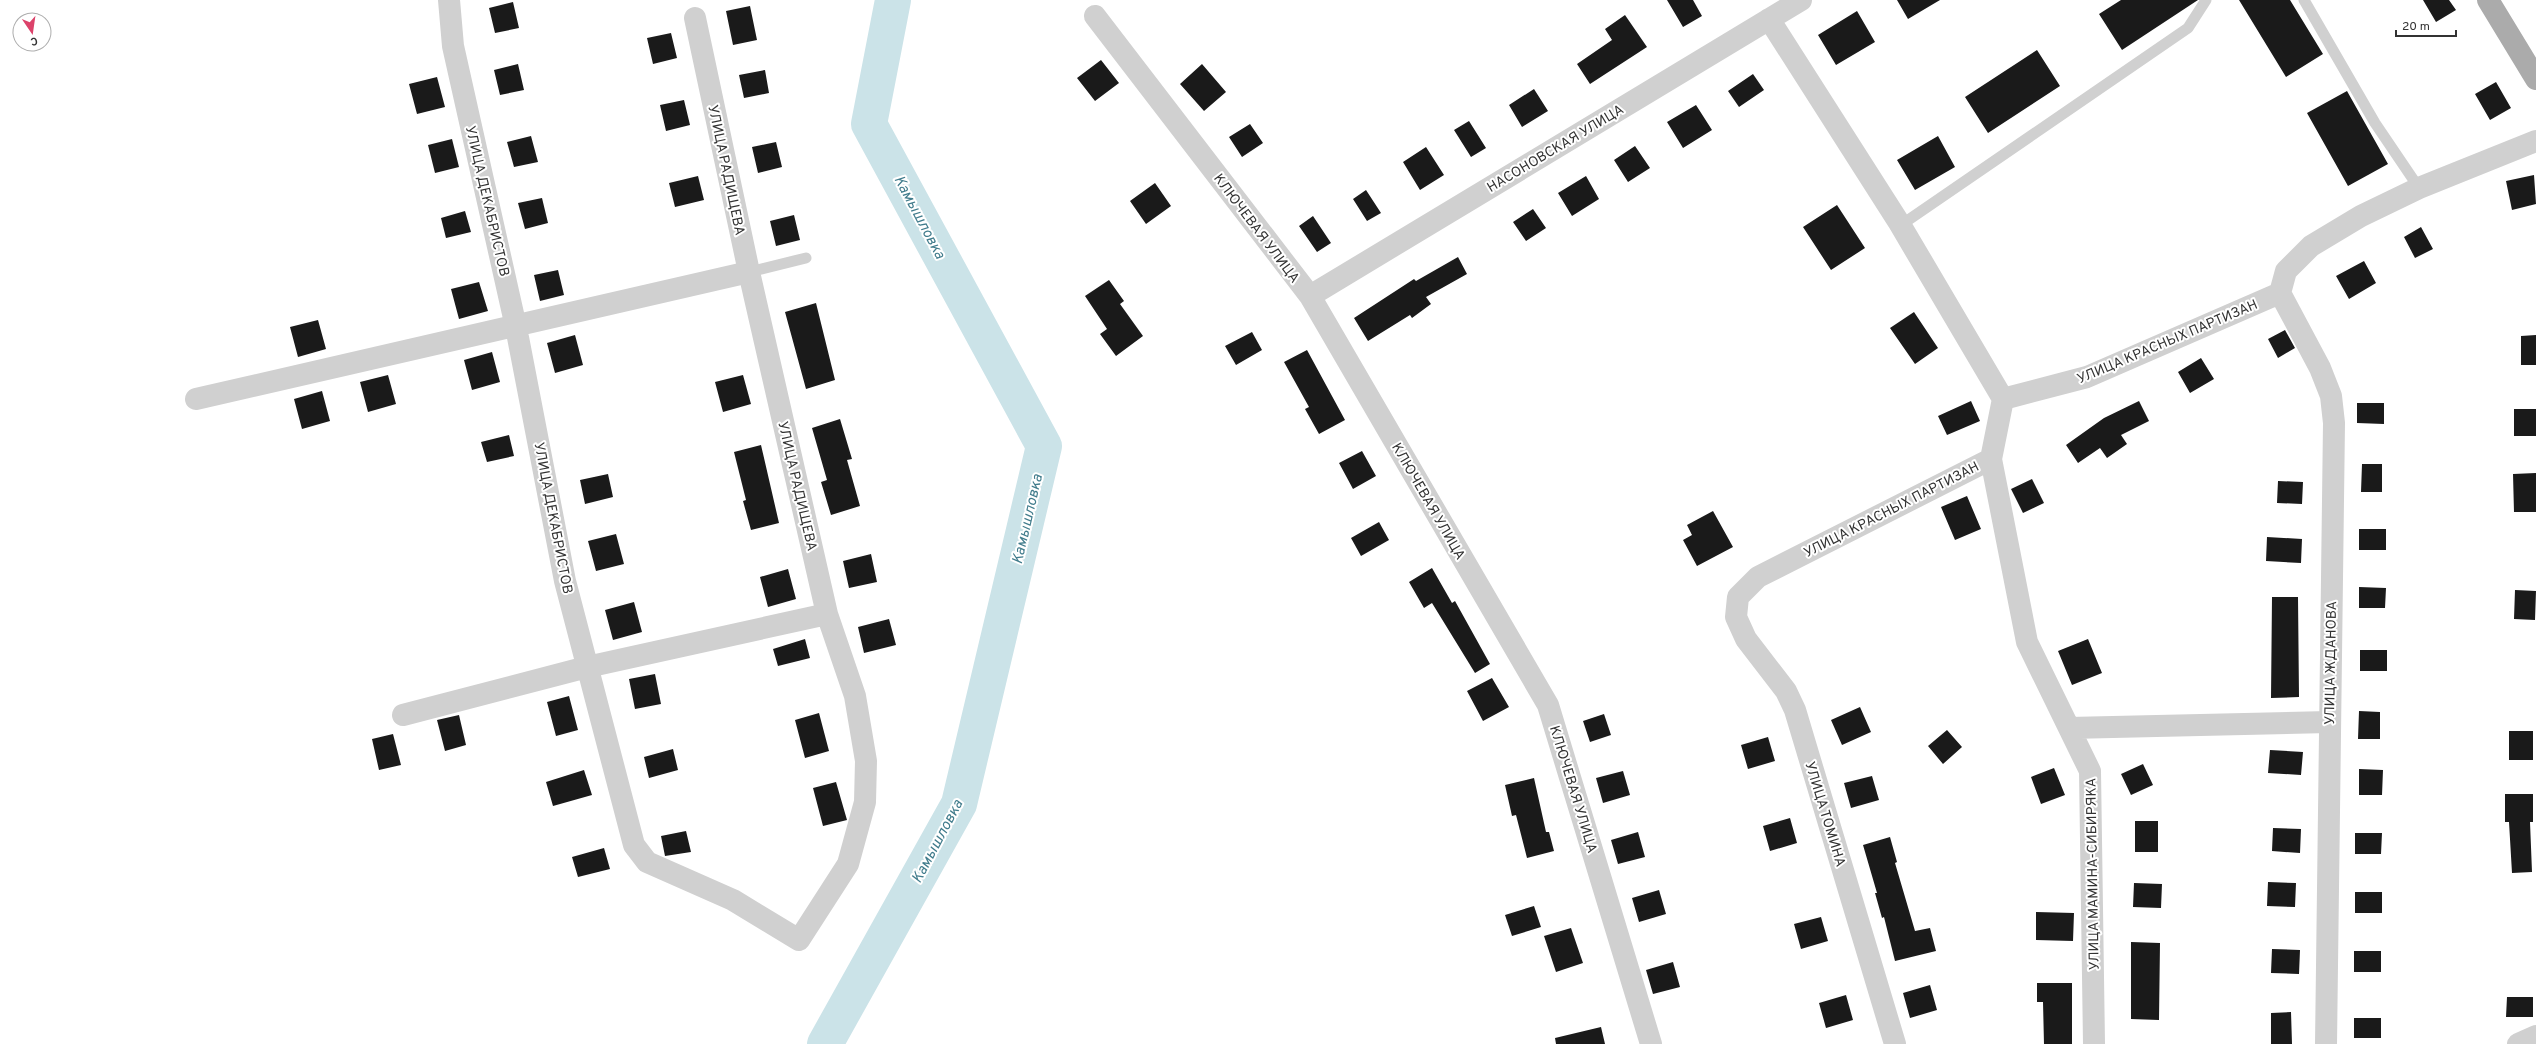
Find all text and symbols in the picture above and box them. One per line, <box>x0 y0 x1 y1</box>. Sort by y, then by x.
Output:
north arrow <box>12 12 52 52</box>
scale bar <box>2396 12 2456 38</box>
text: 20 m <box>2402 19 2430 35</box>
text: С <box>29 33 39 48</box>
street label: НАСОНОВСКАЯ УЛИЦА <box>1484 102 1627 197</box>
street label: УЛИЦА РАДИЩЕВА <box>703 104 748 237</box>
street label: УЛИЦА ДЕКАБРИСТОВ <box>461 124 512 278</box>
street label: КЛЮЧЕВАЯ УЛИЦА <box>1209 171 1302 287</box>
water label: Камышловка <box>889 173 949 263</box>
street label: УЛИЦА КРАСНЫХ ПАРТИЗАН <box>2075 297 2260 388</box>
street label: УЛИЦА РАДИЩЕВА <box>773 420 820 553</box>
street label: КЛЮЧЕВАЯ УЛИЦА <box>1387 440 1468 563</box>
street label: УЛИЦА ДЕКАБРИСТОВ <box>529 441 576 596</box>
street label: УЛИЦА КРАСНЫХ ПАРТИЗАН <box>1801 459 1982 562</box>
water label: Камышловка <box>1009 472 1048 566</box>
street label: УЛИЦА ЖДАНОВА <box>2322 601 2341 725</box>
street label: КЛЮЧЕВАЯ УЛИЦА <box>1545 724 1600 855</box>
street label: УЛИЦА ТОМИНА <box>1801 760 1849 869</box>
street label: УЛИЦА МАМИНА-СИБИРЯКА <box>2083 778 2104 970</box>
water label: Камышловка <box>908 796 968 887</box>

